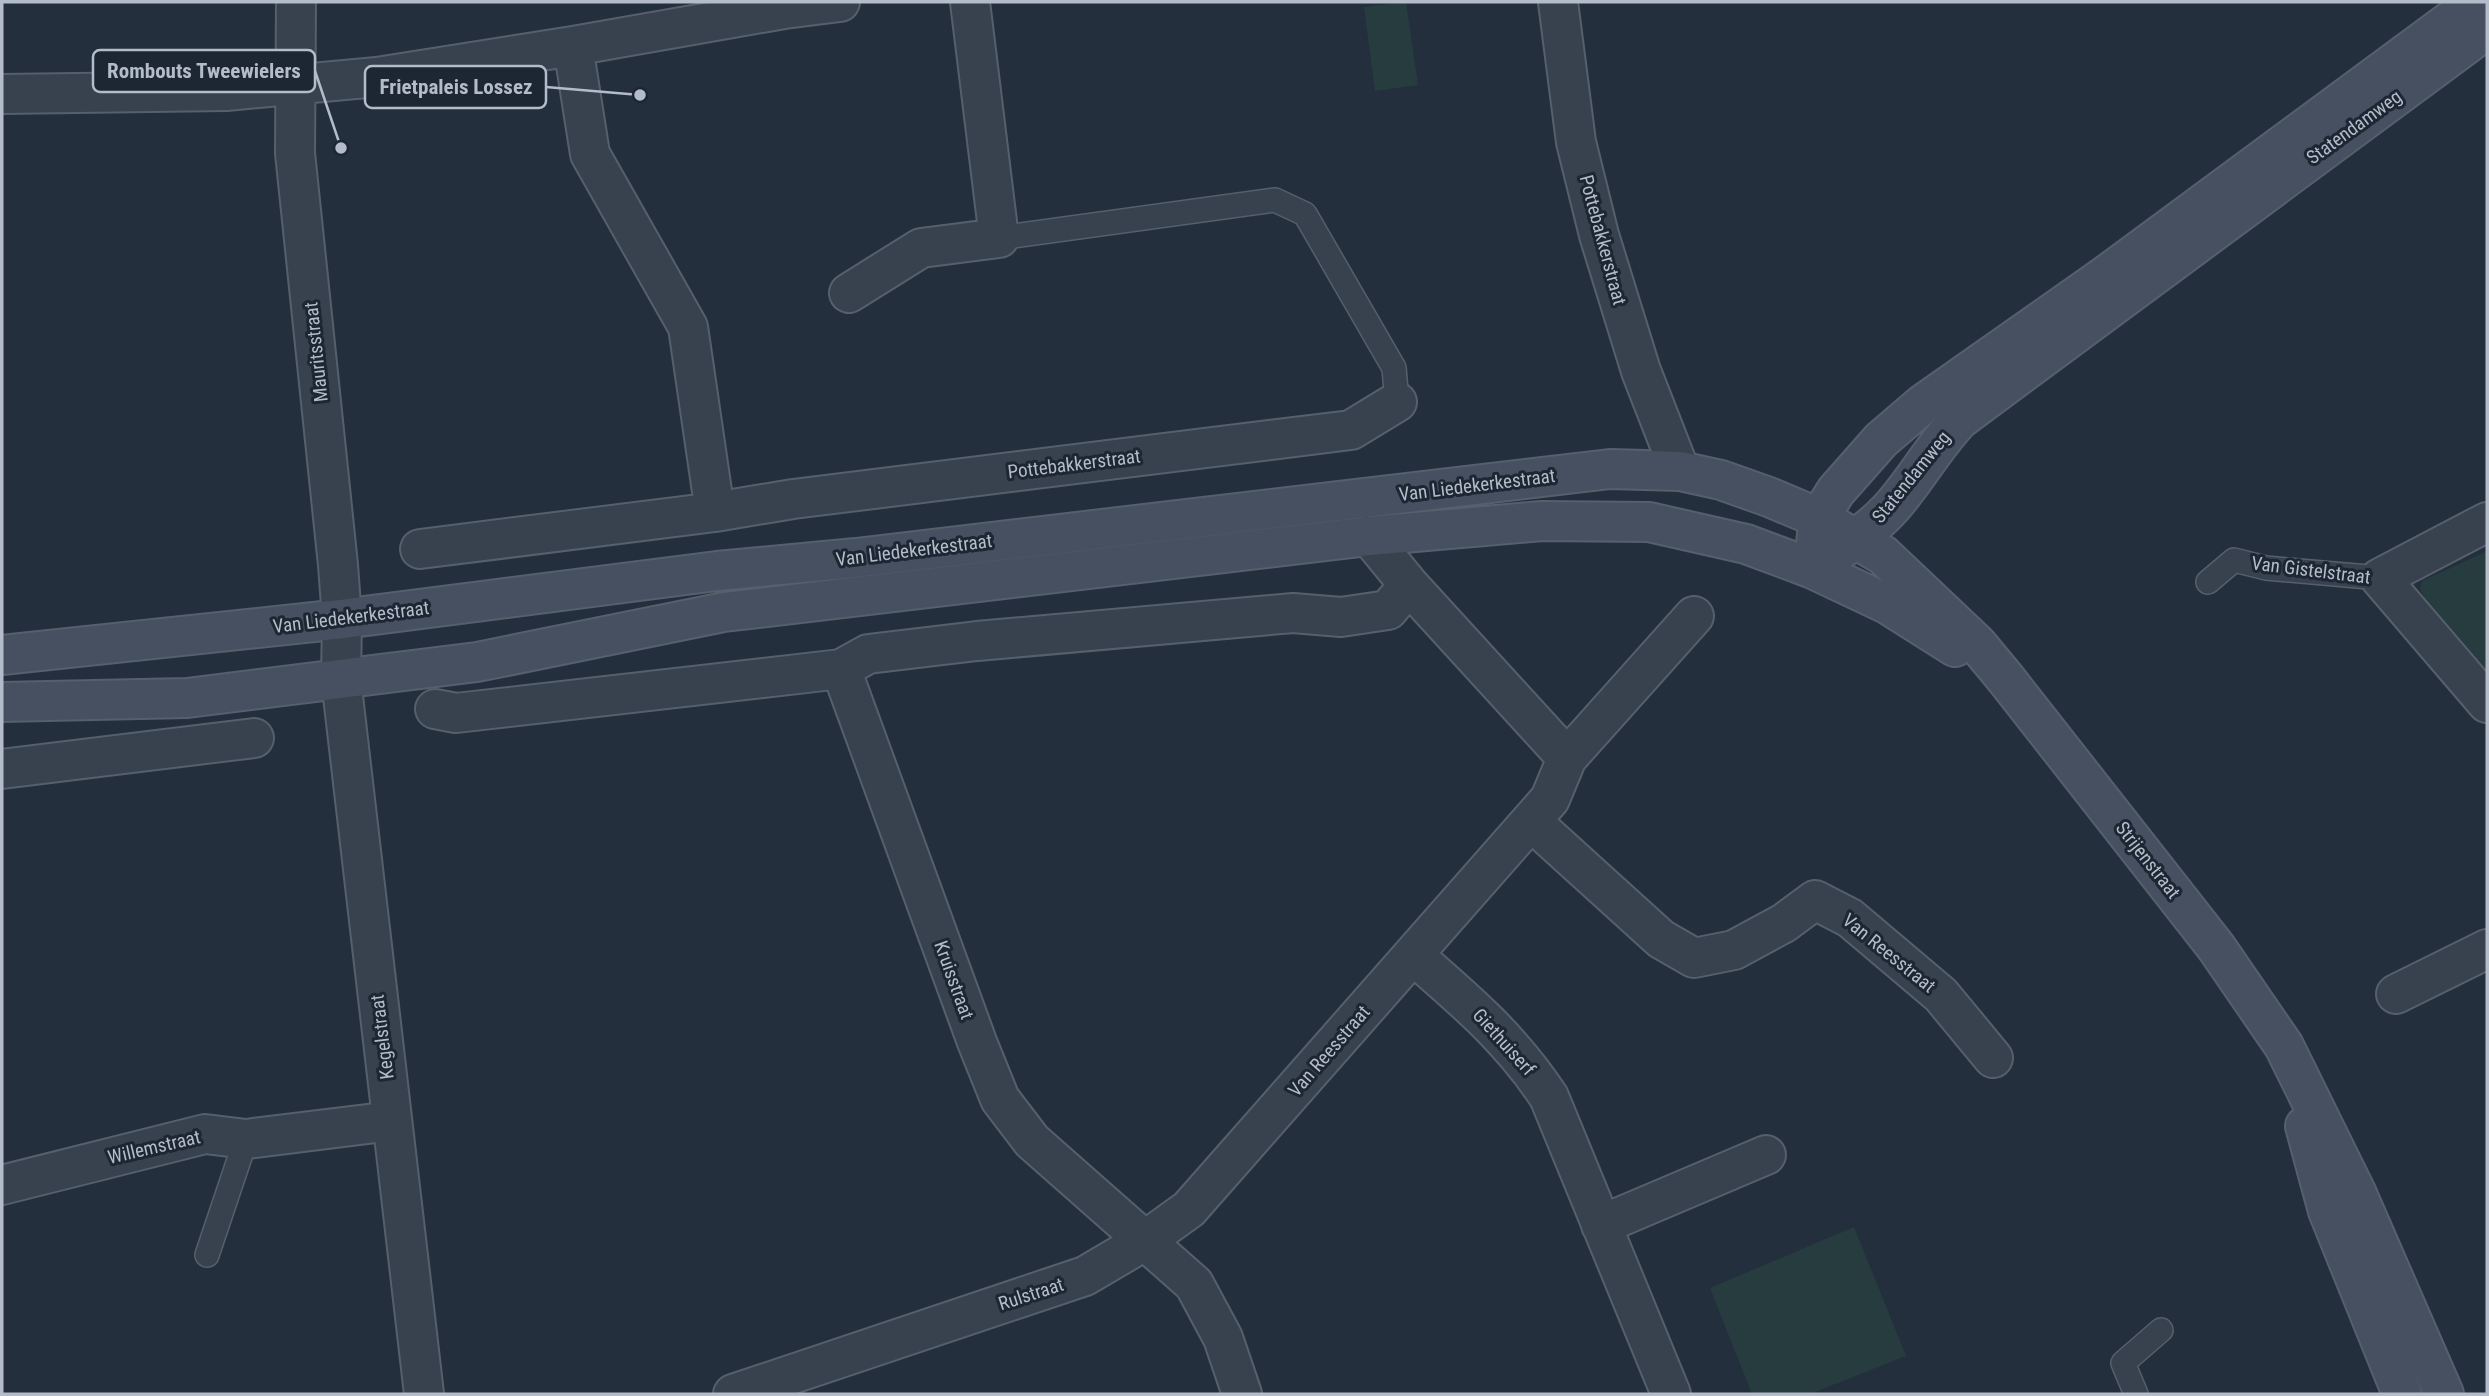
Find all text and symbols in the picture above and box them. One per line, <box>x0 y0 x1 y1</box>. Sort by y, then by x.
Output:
callout: Rombouts Tweewielers <box>93 50 315 92</box>
text: Rombouts Tweewielers <box>107 59 301 83</box>
callout: Frietpaleis Lossez <box>365 66 546 108</box>
text: Frietpaleis Lossez <box>380 75 532 99</box>
street label: Statendamweg <box>2302 85 2406 169</box>
street label: Pottebakkerstraat <box>1575 172 1631 308</box>
street label: Mauritsstraat <box>299 301 333 403</box>
street label: Statendamweg <box>1867 426 1955 528</box>
street label: Pottebakkerstraat <box>1006 444 1142 484</box>
street label: Van Liedekerkestraat <box>1397 464 1557 506</box>
street label: Van Liedekerkestraat <box>834 529 994 571</box>
street label: Van Gistelstraat <box>2250 551 2372 589</box>
street label: Van Liedekerkestraat <box>271 596 431 638</box>
street label: Strijenstraat <box>2111 817 2185 903</box>
street label: Van Reesstraat <box>1838 909 1940 997</box>
street label: Kruisstraat <box>929 938 979 1022</box>
street label: Kegelstraat <box>365 993 399 1081</box>
street label: Van Reesstraat <box>1283 1001 1375 1101</box>
street label: Giethuiserf <box>1468 1004 1540 1080</box>
street label: Willemstraat <box>105 1125 203 1169</box>
street label: Rulstraat <box>996 1273 1066 1315</box>

